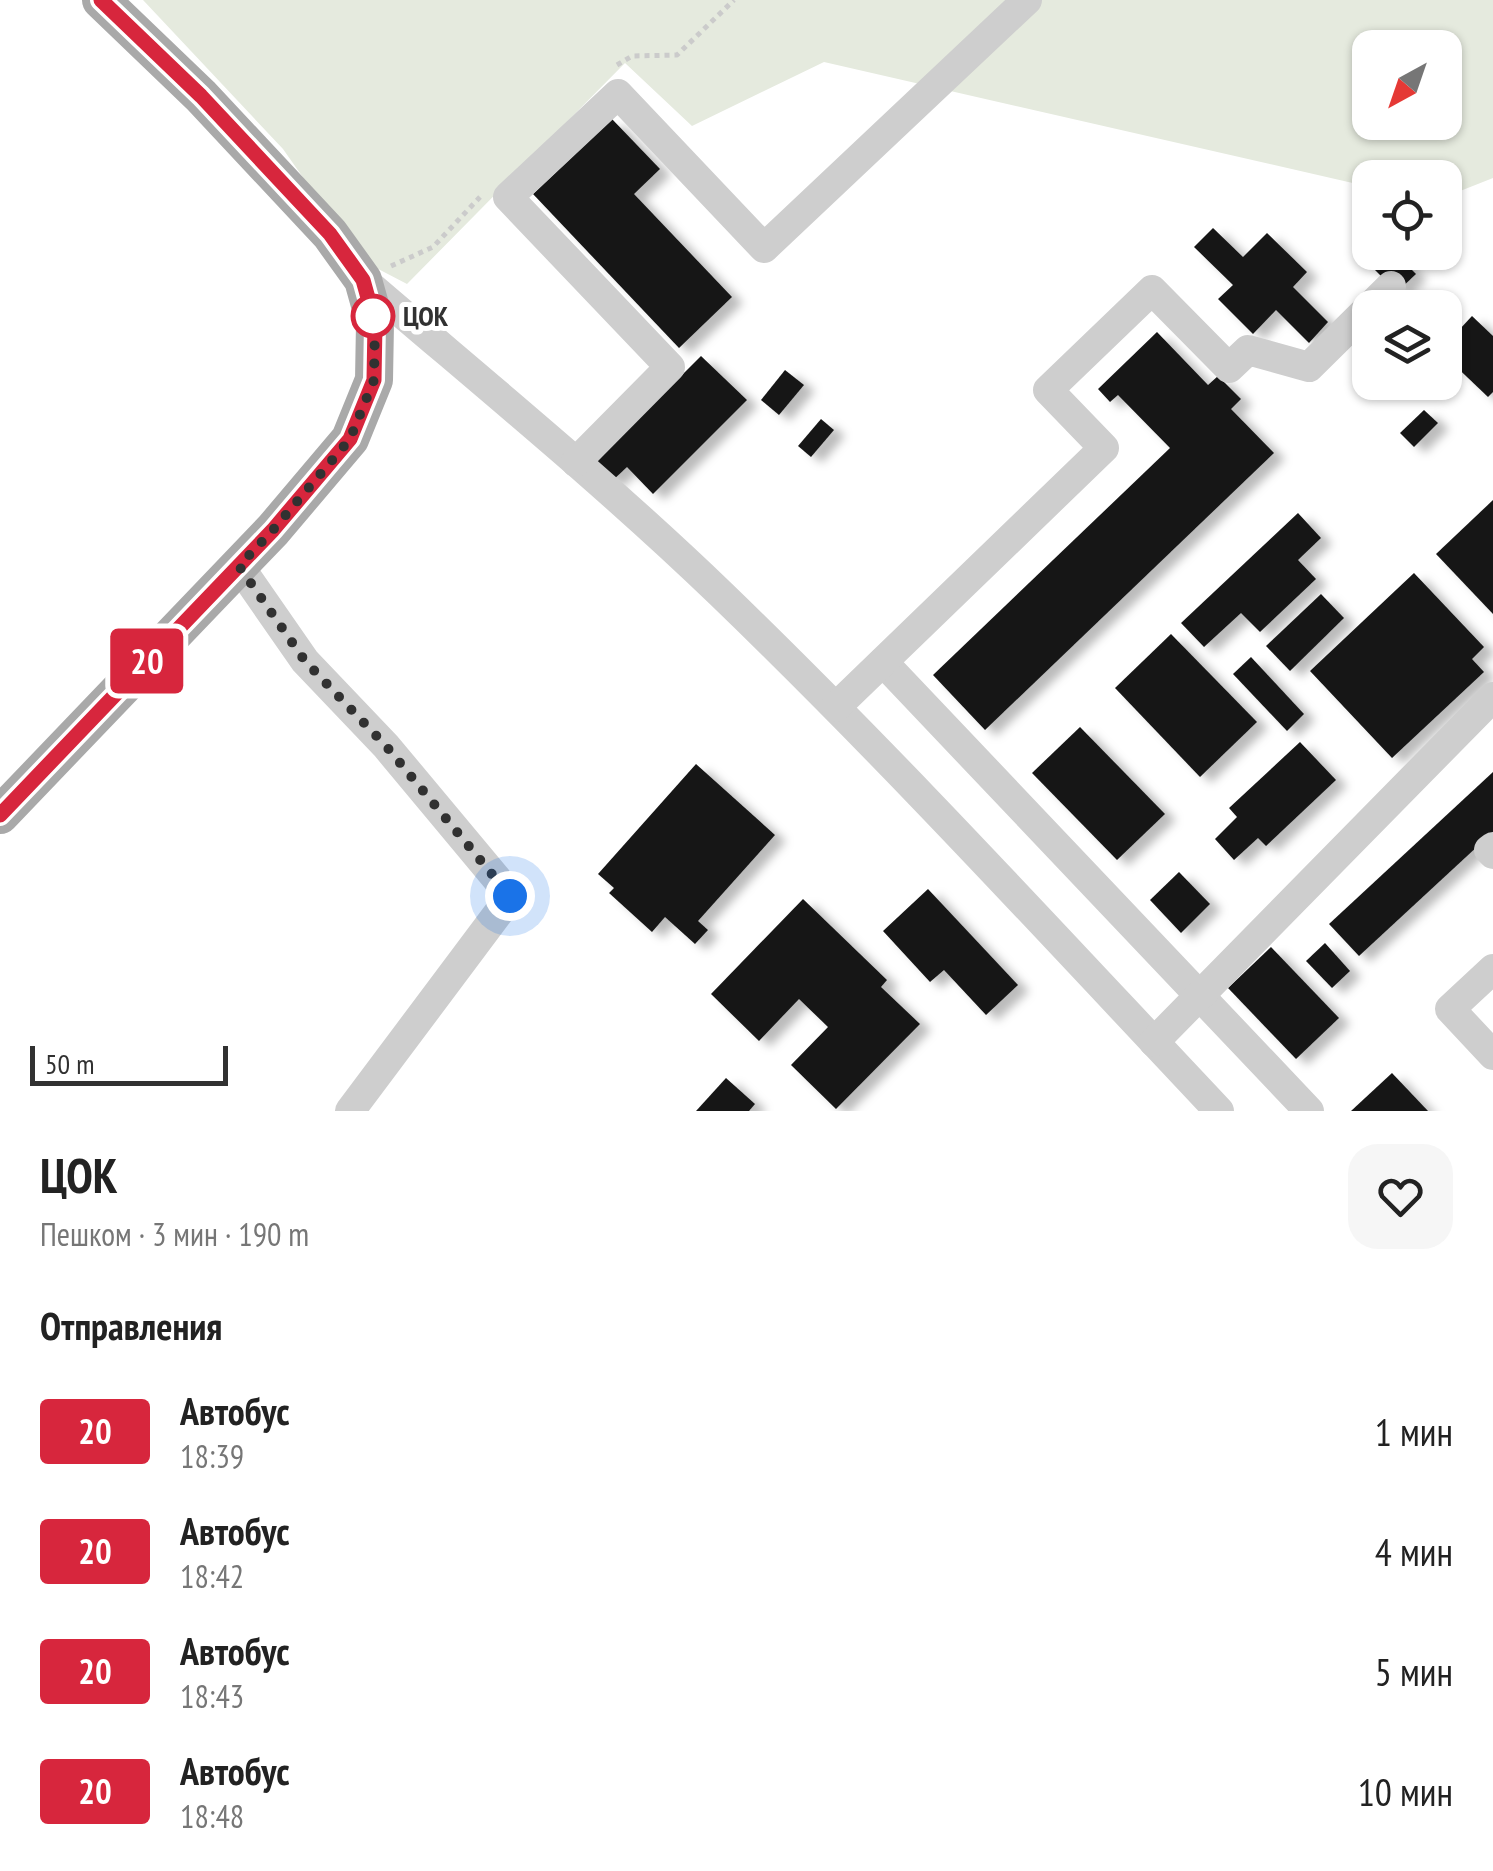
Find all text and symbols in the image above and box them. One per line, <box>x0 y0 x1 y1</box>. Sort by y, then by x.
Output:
north arrow <box>1352 30 1462 140</box>
map controls <box>1352 30 1462 400</box>
button: locate <box>1352 160 1462 270</box>
button: layers <box>1352 290 1462 400</box>
marker: ЦОК <box>352 295 394 337</box>
place label: ЦОК <box>403 297 449 334</box>
line badge: 20 <box>102 628 192 694</box>
text: 20 <box>130 638 164 684</box>
your location <box>485 871 535 921</box>
scale bar <box>30 1041 228 1086</box>
text: 50 m <box>45 1045 94 1082</box>
text: ЦОК <box>40 1144 118 1206</box>
button: heart <box>1348 1144 1453 1249</box>
text: Пешком · 3 мин · 190 m <box>40 1213 309 1255</box>
text: Отправления <box>40 1301 222 1350</box>
text: Автобус <box>180 1386 290 1435</box>
text: 1 мин <box>1375 1407 1453 1456</box>
text: 20 <box>78 1408 112 1454</box>
text: 18:39 <box>180 1435 244 1477</box>
text: Автобус <box>180 1506 290 1555</box>
text: 4 мин <box>1375 1527 1453 1576</box>
text: 20 <box>78 1528 112 1574</box>
text: 18:42 <box>180 1555 244 1597</box>
text: Автобус <box>180 1626 290 1675</box>
text: 5 мин <box>1375 1647 1453 1696</box>
text: 20 <box>78 1648 112 1694</box>
text: 18:43 <box>180 1675 244 1717</box>
text: Автобус <box>180 1746 290 1795</box>
text: 10 мин <box>1358 1767 1453 1816</box>
text: 20 <box>78 1768 112 1814</box>
text: 18:48 <box>180 1795 244 1837</box>

